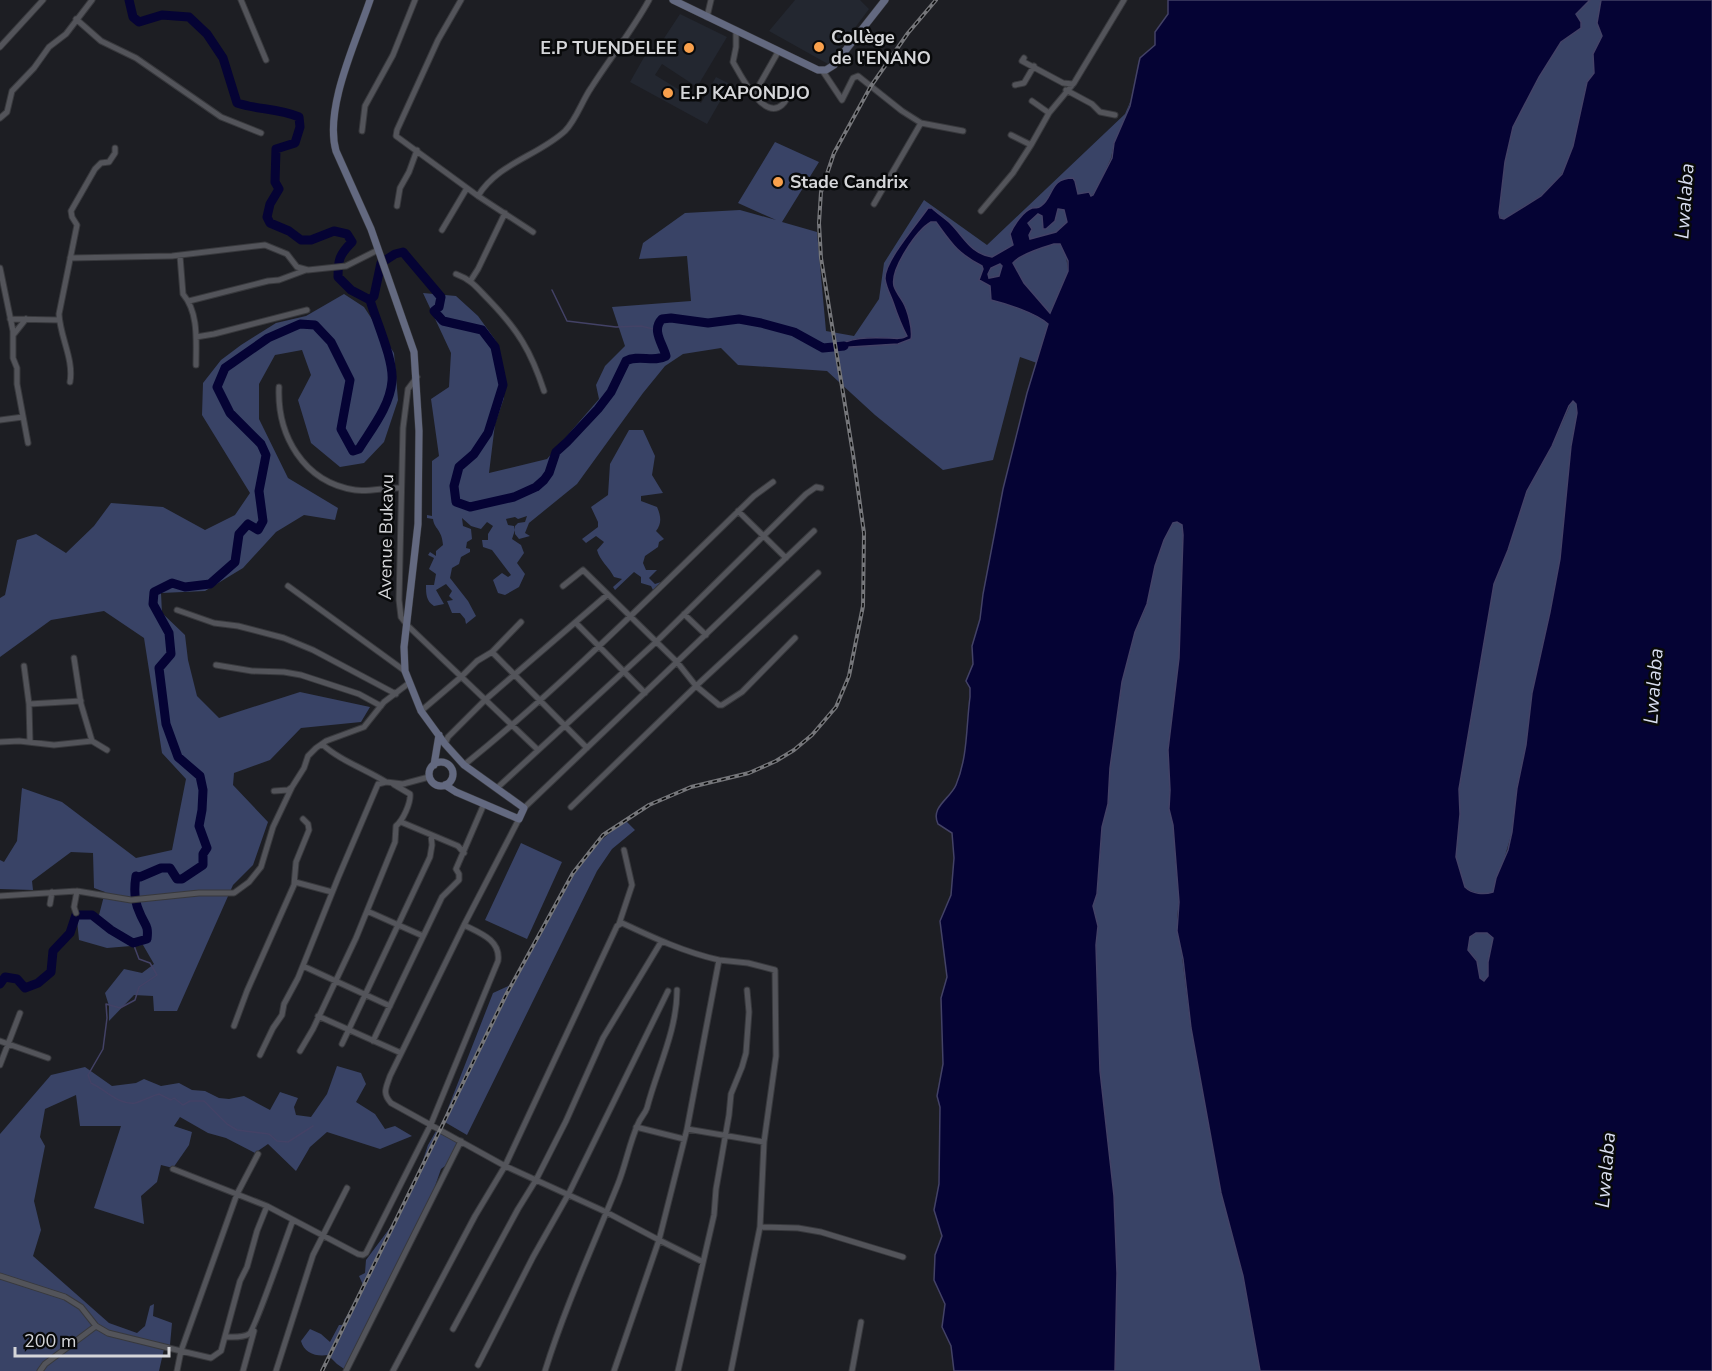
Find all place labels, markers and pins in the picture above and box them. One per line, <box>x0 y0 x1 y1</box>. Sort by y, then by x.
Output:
place label: Collège de l'ENANO <box>831 25 931 70</box>
place label: E.P TUENDELEE <box>540 36 677 60</box>
marker: Collège de l'ENANO <box>812 40 826 54</box>
marker: E.P TUENDELEE <box>682 41 696 55</box>
place label: E.P KAPONDJO <box>680 81 810 105</box>
marker: E.P KAPONDJO <box>661 86 675 100</box>
place label: Stade Candrix <box>790 170 908 194</box>
marker: Stade Candrix <box>771 175 785 189</box>

